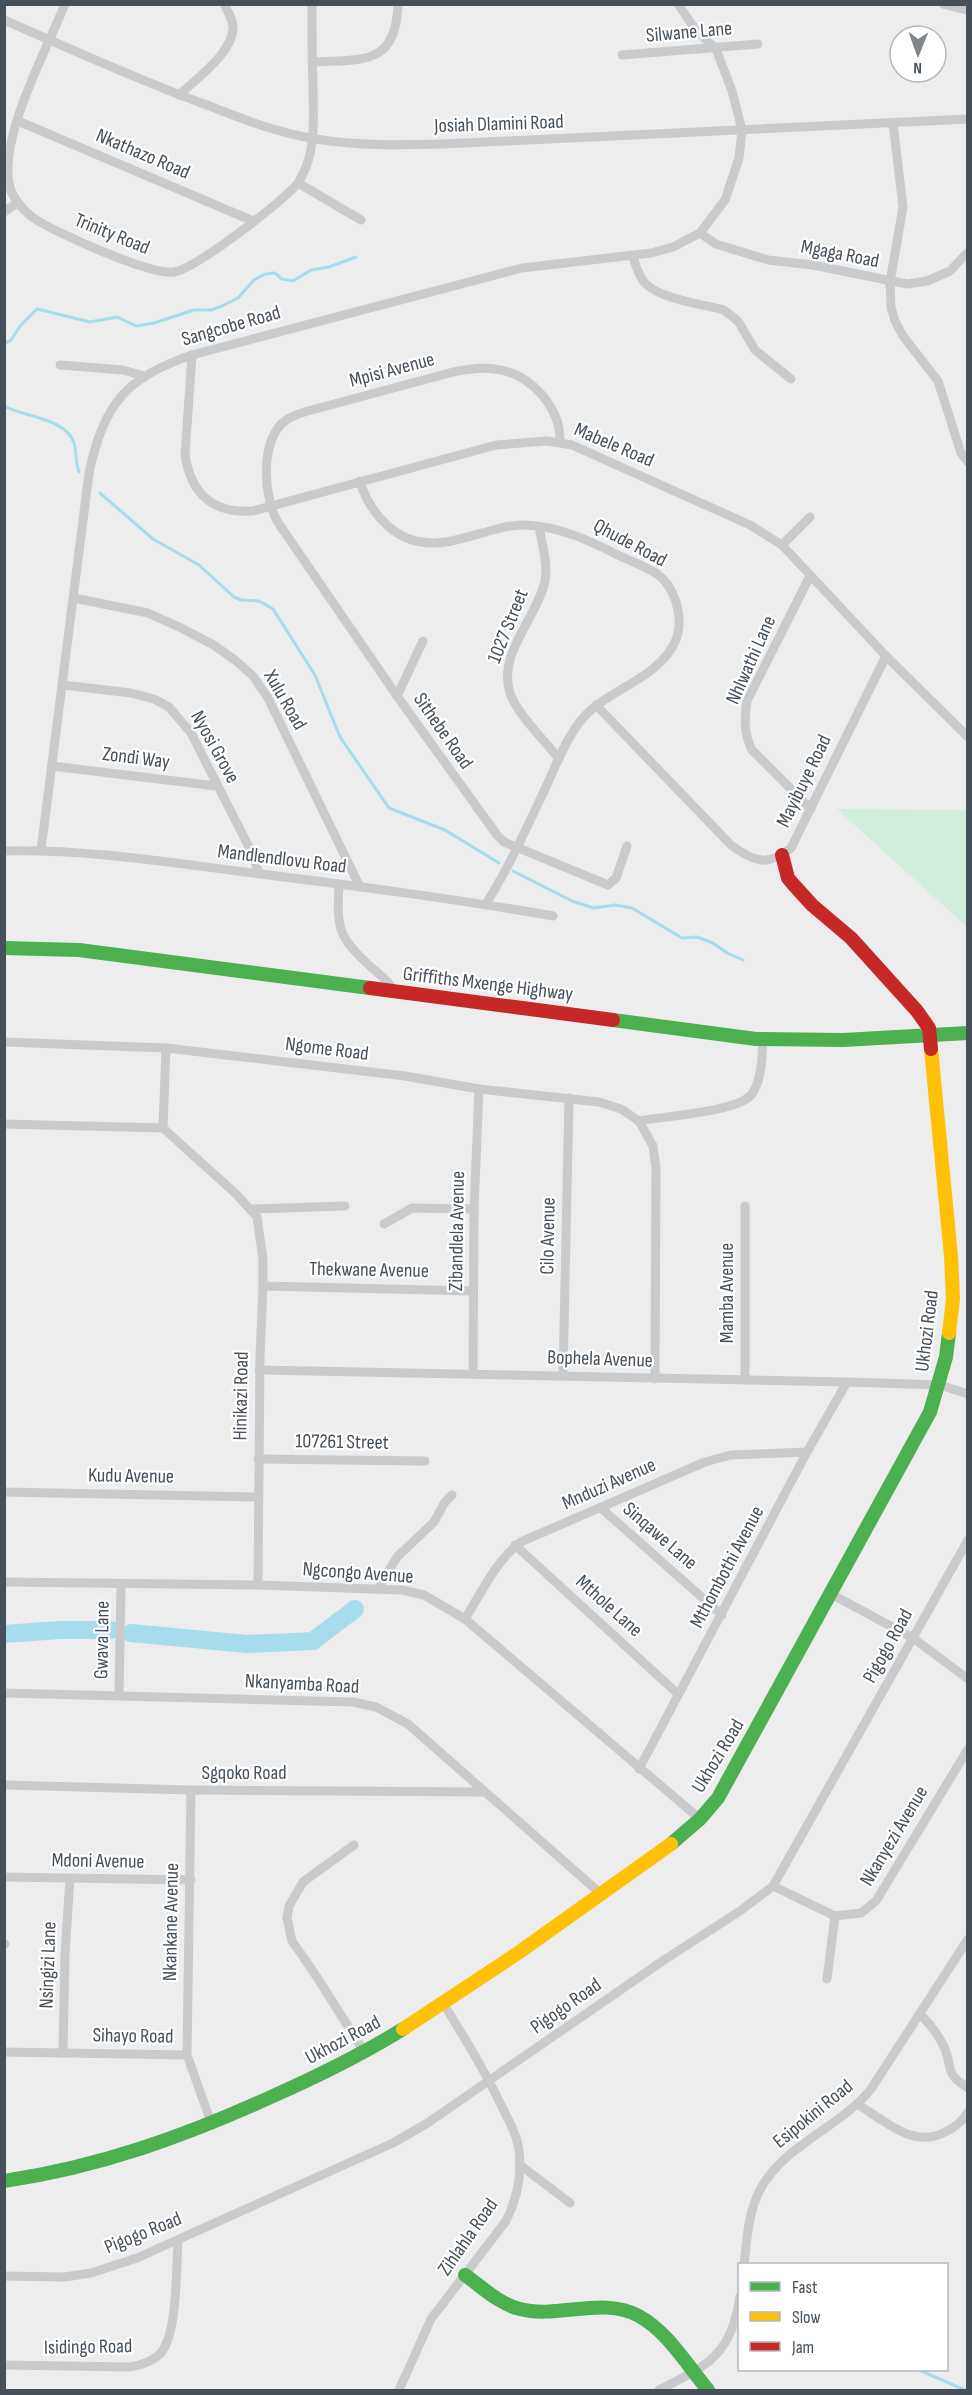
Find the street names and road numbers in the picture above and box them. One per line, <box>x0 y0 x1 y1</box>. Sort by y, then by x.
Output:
street label: Silwane Lane <box>645 16 733 48</box>
street label: Josiah Dlamini Road <box>433 110 564 138</box>
street label: Nkathazo Road <box>92 123 194 185</box>
street label: Trinity Road <box>71 208 153 260</box>
street label: Mgaga Road <box>799 235 881 273</box>
street label: Sangcobe Road <box>179 300 283 352</box>
street label: Mpisi Avenue <box>347 347 437 393</box>
street label: Mabele Road <box>571 418 657 472</box>
street label: Qhude Road <box>589 514 671 572</box>
street label: 1027 Street <box>482 586 534 666</box>
street label: Nhlwathi Lane <box>721 612 781 708</box>
street label: Xulu Road <box>258 665 312 734</box>
street label: Sithebe Road <box>408 688 478 774</box>
street label: Nyosi Grove <box>185 706 245 788</box>
street label: Mayibuye Road <box>771 731 837 831</box>
street label: Zondi Way <box>101 742 171 774</box>
street label: Mandlendlovu Road <box>216 839 348 879</box>
street label: Griffiths Mxenge Highway <box>402 962 575 1006</box>
street label: Ngome Road <box>284 1032 370 1066</box>
street label: Zibandlela Avenue <box>444 1171 470 1291</box>
street label: Cilo Avenue <box>535 1197 561 1275</box>
street label: Mamba Avenue <box>715 1243 739 1343</box>
street label: Thekwane Avenue <box>309 1257 429 1283</box>
street label: Ukhozi Road <box>910 1289 944 1373</box>
street label: Bophela Avenue <box>547 1345 653 1373</box>
street label: Hinikazi Road <box>228 1351 254 1441</box>
street label: 107261 Street <box>295 1429 389 1455</box>
street label: Mnduzi Avenue <box>558 1453 660 1515</box>
street label: Kudu Avenue <box>88 1463 174 1489</box>
street label: Sinqawe Lane <box>618 1497 702 1575</box>
street label: Mthombothi Avenue <box>685 1502 769 1632</box>
street label: Ngcongo Avenue <box>302 1557 414 1589</box>
street label: Mthole Lane <box>571 1570 647 1642</box>
street label: Gwava Lane <box>89 1601 115 1679</box>
street label: Pigogo Road <box>858 1605 918 1687</box>
street label: Nkanyamba Road <box>244 1669 360 1699</box>
street label: Ukhozi Road <box>687 1715 749 1797</box>
street label: Sgqoko Road <box>201 1761 287 1785</box>
street label: Nkanyezi Avenue <box>855 1782 933 1890</box>
street label: Mdoni Avenue <box>51 1848 145 1874</box>
street label: Nkankane Avenue <box>158 1863 184 1981</box>
street label: Nsingizi Lane <box>34 1921 62 2009</box>
street label: Pigogo Road <box>526 1973 606 2039</box>
street label: Ukhozi Road <box>301 2010 385 2070</box>
street label: Sihayo Road <box>92 2023 174 2049</box>
street label: Esipokini Road <box>768 2075 858 2153</box>
street label: Zihlahla Road <box>433 2194 503 2280</box>
street label: Pigogo Road <box>101 2207 185 2259</box>
street label: Isidingo Road <box>44 2334 132 2360</box>

